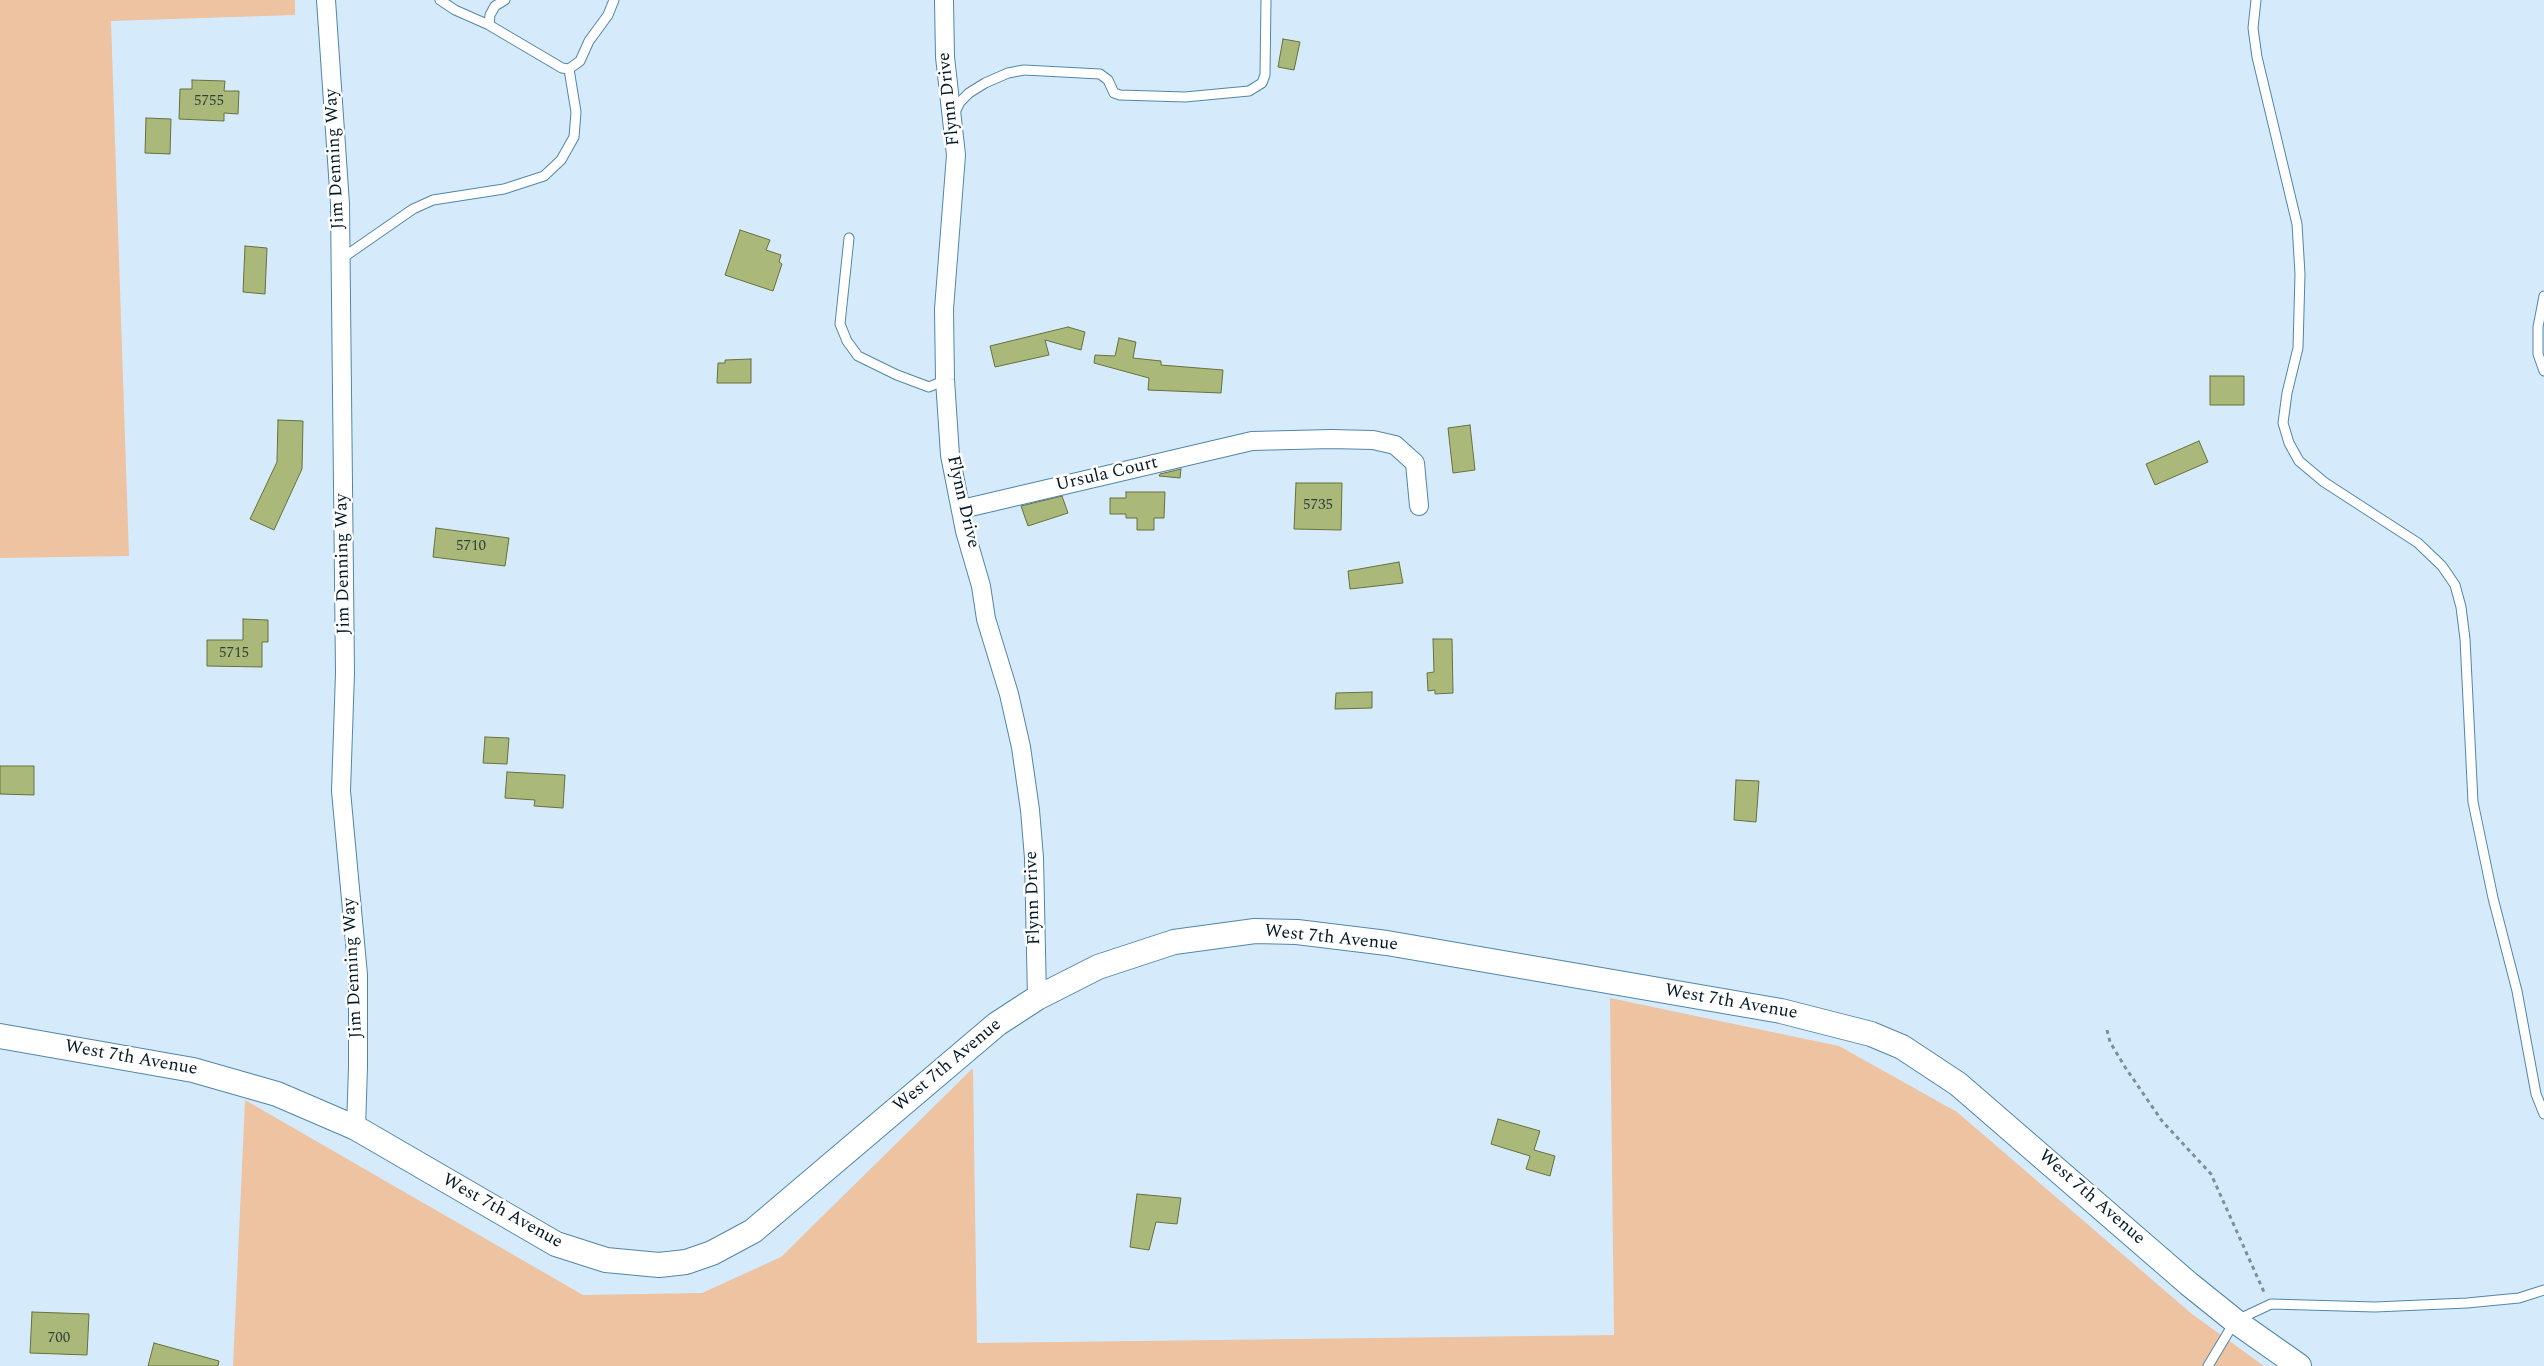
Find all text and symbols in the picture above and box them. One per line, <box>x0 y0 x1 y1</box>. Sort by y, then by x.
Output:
street label: Flynn Drive <box>934 51 966 147</box>
street label: Jim Denning Way <box>322 88 350 230</box>
house number: 5755 <box>194 93 224 111</box>
street label: Ursula Court <box>1054 453 1160 497</box>
street label: Flynn Drive <box>941 454 983 550</box>
street label: Jim Denning Way <box>332 493 356 635</box>
house number: 5735 <box>1303 497 1333 515</box>
house number: 5710 <box>456 538 486 556</box>
house number: 5715 <box>219 645 249 663</box>
street label: Flynn Drive <box>1022 851 1046 945</box>
street label: Jim Denning Way <box>340 897 368 1039</box>
street label: West 7th Avenue <box>1263 921 1399 957</box>
street label: West 7th Avenue <box>1663 981 1799 1025</box>
street label: West 7th Avenue <box>890 1015 1006 1117</box>
street label: West 7th Avenue <box>63 1037 199 1081</box>
street label: West 7th Avenue <box>2033 1146 2149 1250</box>
street label: West 7th Avenue <box>438 1170 566 1254</box>
house number: 700 <box>48 1330 70 1348</box>

